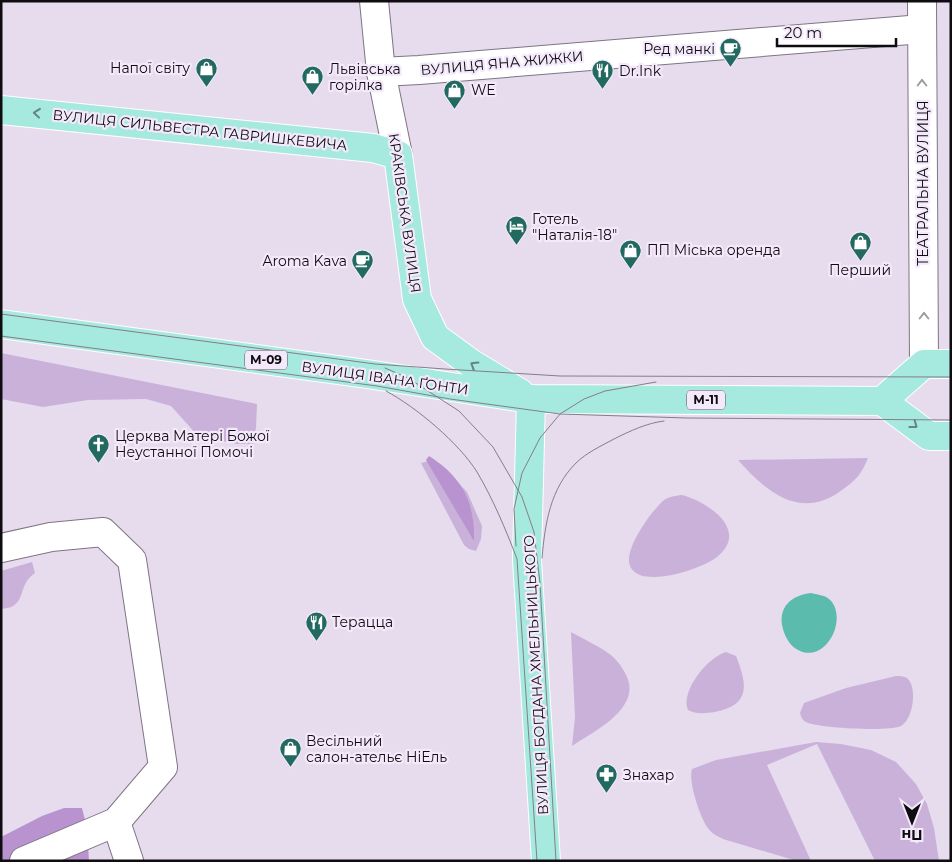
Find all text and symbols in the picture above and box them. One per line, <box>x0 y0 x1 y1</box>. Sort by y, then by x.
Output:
scale bar <box>777 15 896 47</box>
text: 20 m <box>784 23 822 42</box>
cafe icon: Ред манкі <box>719 37 743 68</box>
place label: Ред манкі <box>643 40 715 58</box>
street label: ВУЛИЦЯ ЯНА ЖИЖКИ <box>420 47 584 79</box>
shop icon: Напої світу <box>194 56 218 87</box>
place label: Напої світу <box>110 59 190 77</box>
restaurant icon: Dr.Ink <box>591 59 615 90</box>
place label: Львівська горілка <box>329 60 401 94</box>
place label: Dr.Ink <box>619 62 662 80</box>
shop icon: Львівська горілка <box>301 65 325 96</box>
shop icon: WE <box>443 78 467 109</box>
one-way arrow <box>917 79 927 86</box>
place label: WE <box>471 81 496 99</box>
street label: ТЕАТРАЛЬНА ВУЛИЦЯ <box>914 100 932 266</box>
street label: ВУЛИЦЯ СИЛЬВЕСТРА ГАВРИШКЕВИЧА <box>52 106 349 154</box>
one-way arrow <box>32 108 40 119</box>
street label: КРАКІВСЬКА ВУЛИЦЯ <box>385 132 425 294</box>
place label: Готель "Наталія-18" <box>532 210 617 244</box>
hotel icon: Готель "Наталія-18" <box>504 215 528 246</box>
shop icon: Перший <box>848 230 872 261</box>
shop icon: ПП Міська оренда <box>619 238 643 269</box>
place label: ПП Міська оренда <box>647 241 781 259</box>
cafe icon: Aroma Kava <box>351 249 375 280</box>
place label: Aroma Kava <box>263 252 347 270</box>
place label: Перший <box>829 261 891 279</box>
one-way arrow <box>919 311 929 319</box>
road number: М-09 <box>245 350 287 370</box>
street label: ВУЛИЦЯ ІВАНА ҐОНТИ <box>300 357 470 399</box>
one-way arrow <box>470 362 479 372</box>
road number: М-11 <box>687 390 725 410</box>
one-way arrow <box>908 419 918 428</box>
place label: Церква Матері Божої Неустанної Помочі <box>115 427 270 461</box>
church icon: Церква Матері Божої Неустанної Помочі <box>87 432 111 463</box>
street label: ВУЛИЦЯ БОГДАНА ХМЕЛЬНИЦЬКОГО <box>520 534 552 816</box>
restaurant icon: Терацца <box>304 610 328 641</box>
place label: Терацца <box>332 613 393 631</box>
place label: Весільний салон-ательє НіЕль <box>306 732 447 766</box>
shop icon: Весільний салон-ательє НіЕль <box>278 737 302 768</box>
pharmacy icon: Знахар <box>595 763 619 794</box>
place label: Знахар <box>623 766 674 784</box>
north arrow <box>887 797 937 847</box>
text: Пн <box>901 826 923 844</box>

